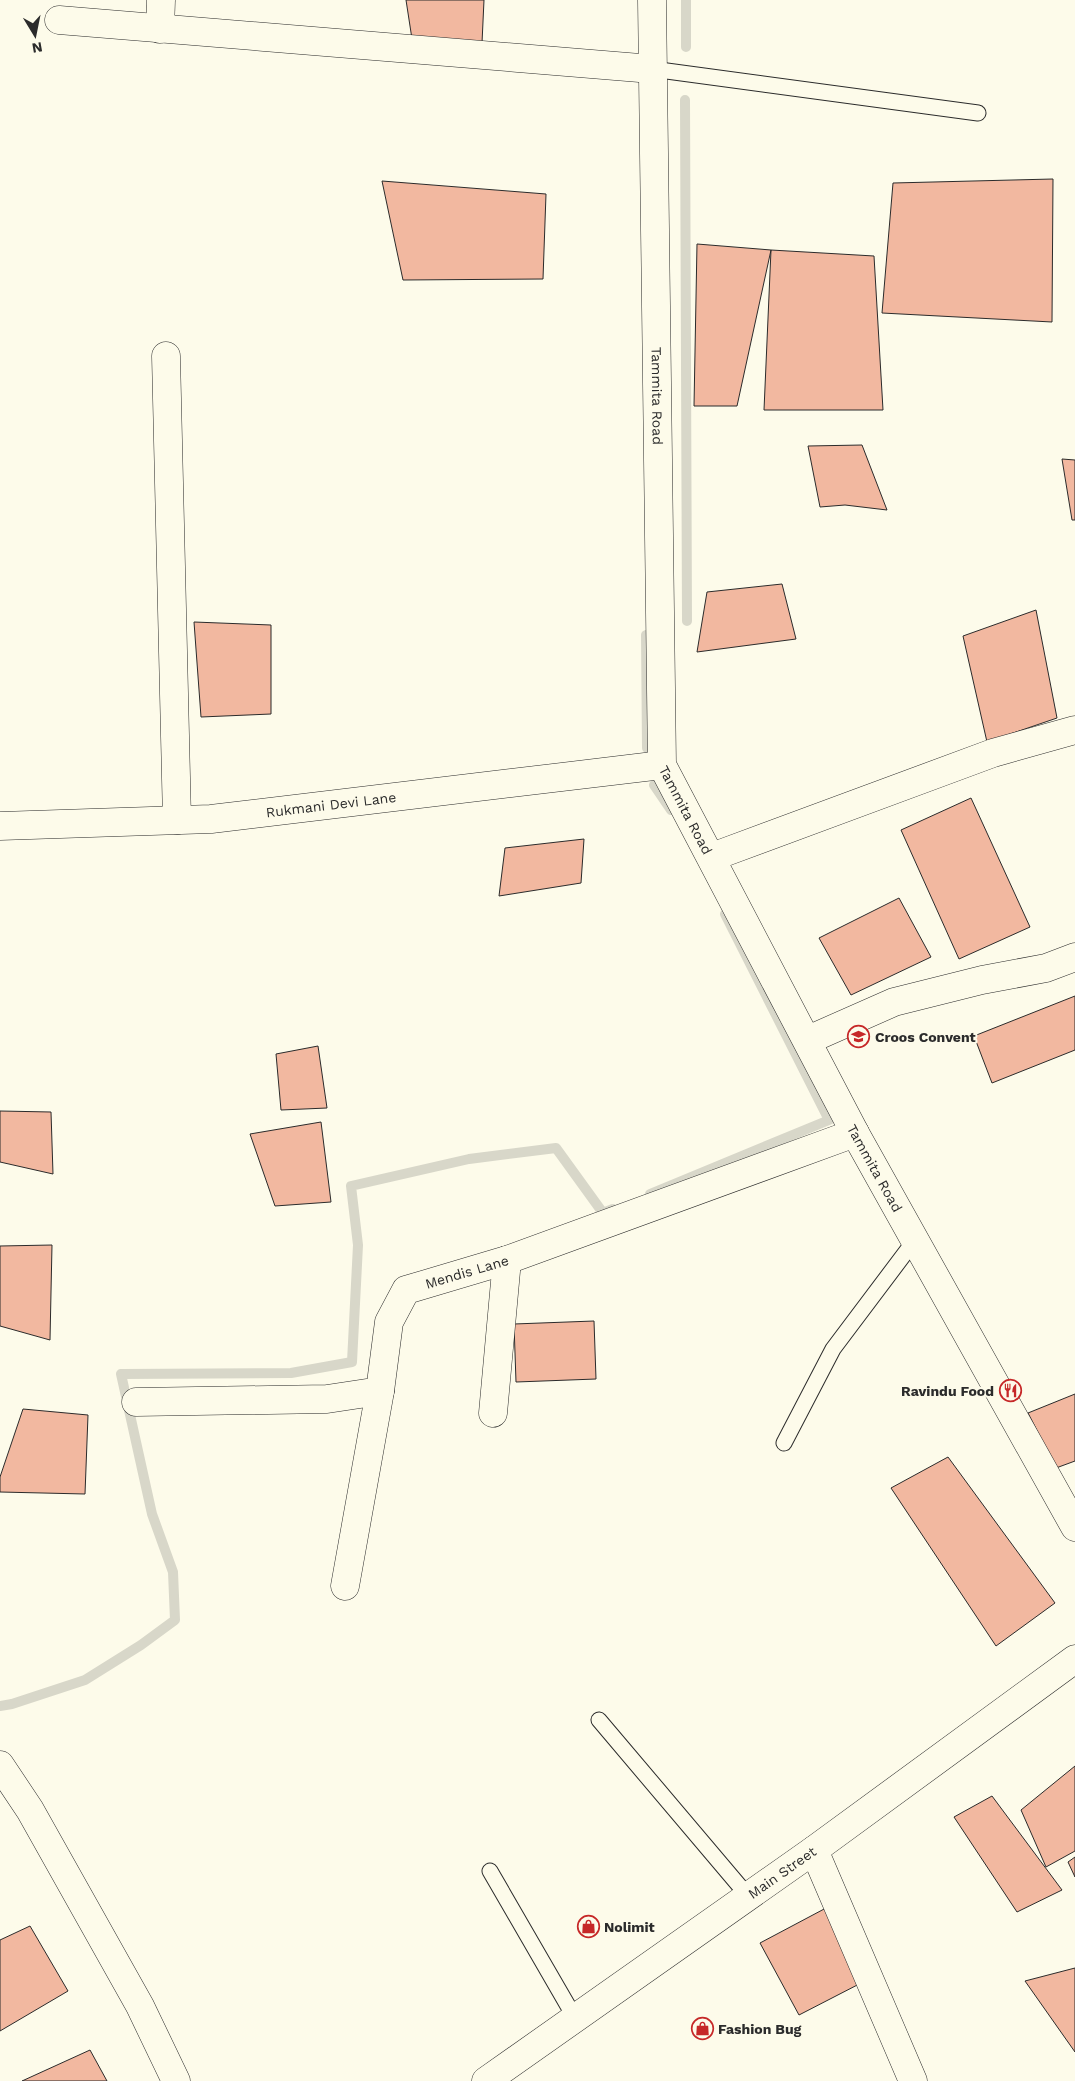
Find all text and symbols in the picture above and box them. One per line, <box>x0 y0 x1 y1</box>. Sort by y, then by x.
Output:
north arrow <box>10 10 60 60</box>
text: N <box>31 39 44 57</box>
street label: Tammita Road <box>649 347 666 445</box>
street label: Tammita Road <box>656 763 715 857</box>
street label: Rukmani Devi Lane <box>265 789 397 820</box>
school or university icon: Croos Convent <box>847 1025 871 1049</box>
place label: Croos Convent <box>875 1029 976 1045</box>
street label: Tammita Road <box>844 1122 906 1215</box>
street label: Mendis Lane <box>423 1252 511 1292</box>
restaurant icon: Ravindu Food <box>998 1379 1022 1403</box>
place label: Ravindu Food <box>901 1383 994 1399</box>
street label: Main Street <box>745 1843 819 1902</box>
shop icon: Nolimit <box>576 1915 600 1939</box>
place label: Nolimit <box>604 1919 655 1935</box>
shop icon: Fashion Bug <box>690 2017 714 2041</box>
place label: Fashion Bug <box>718 2021 802 2037</box>

